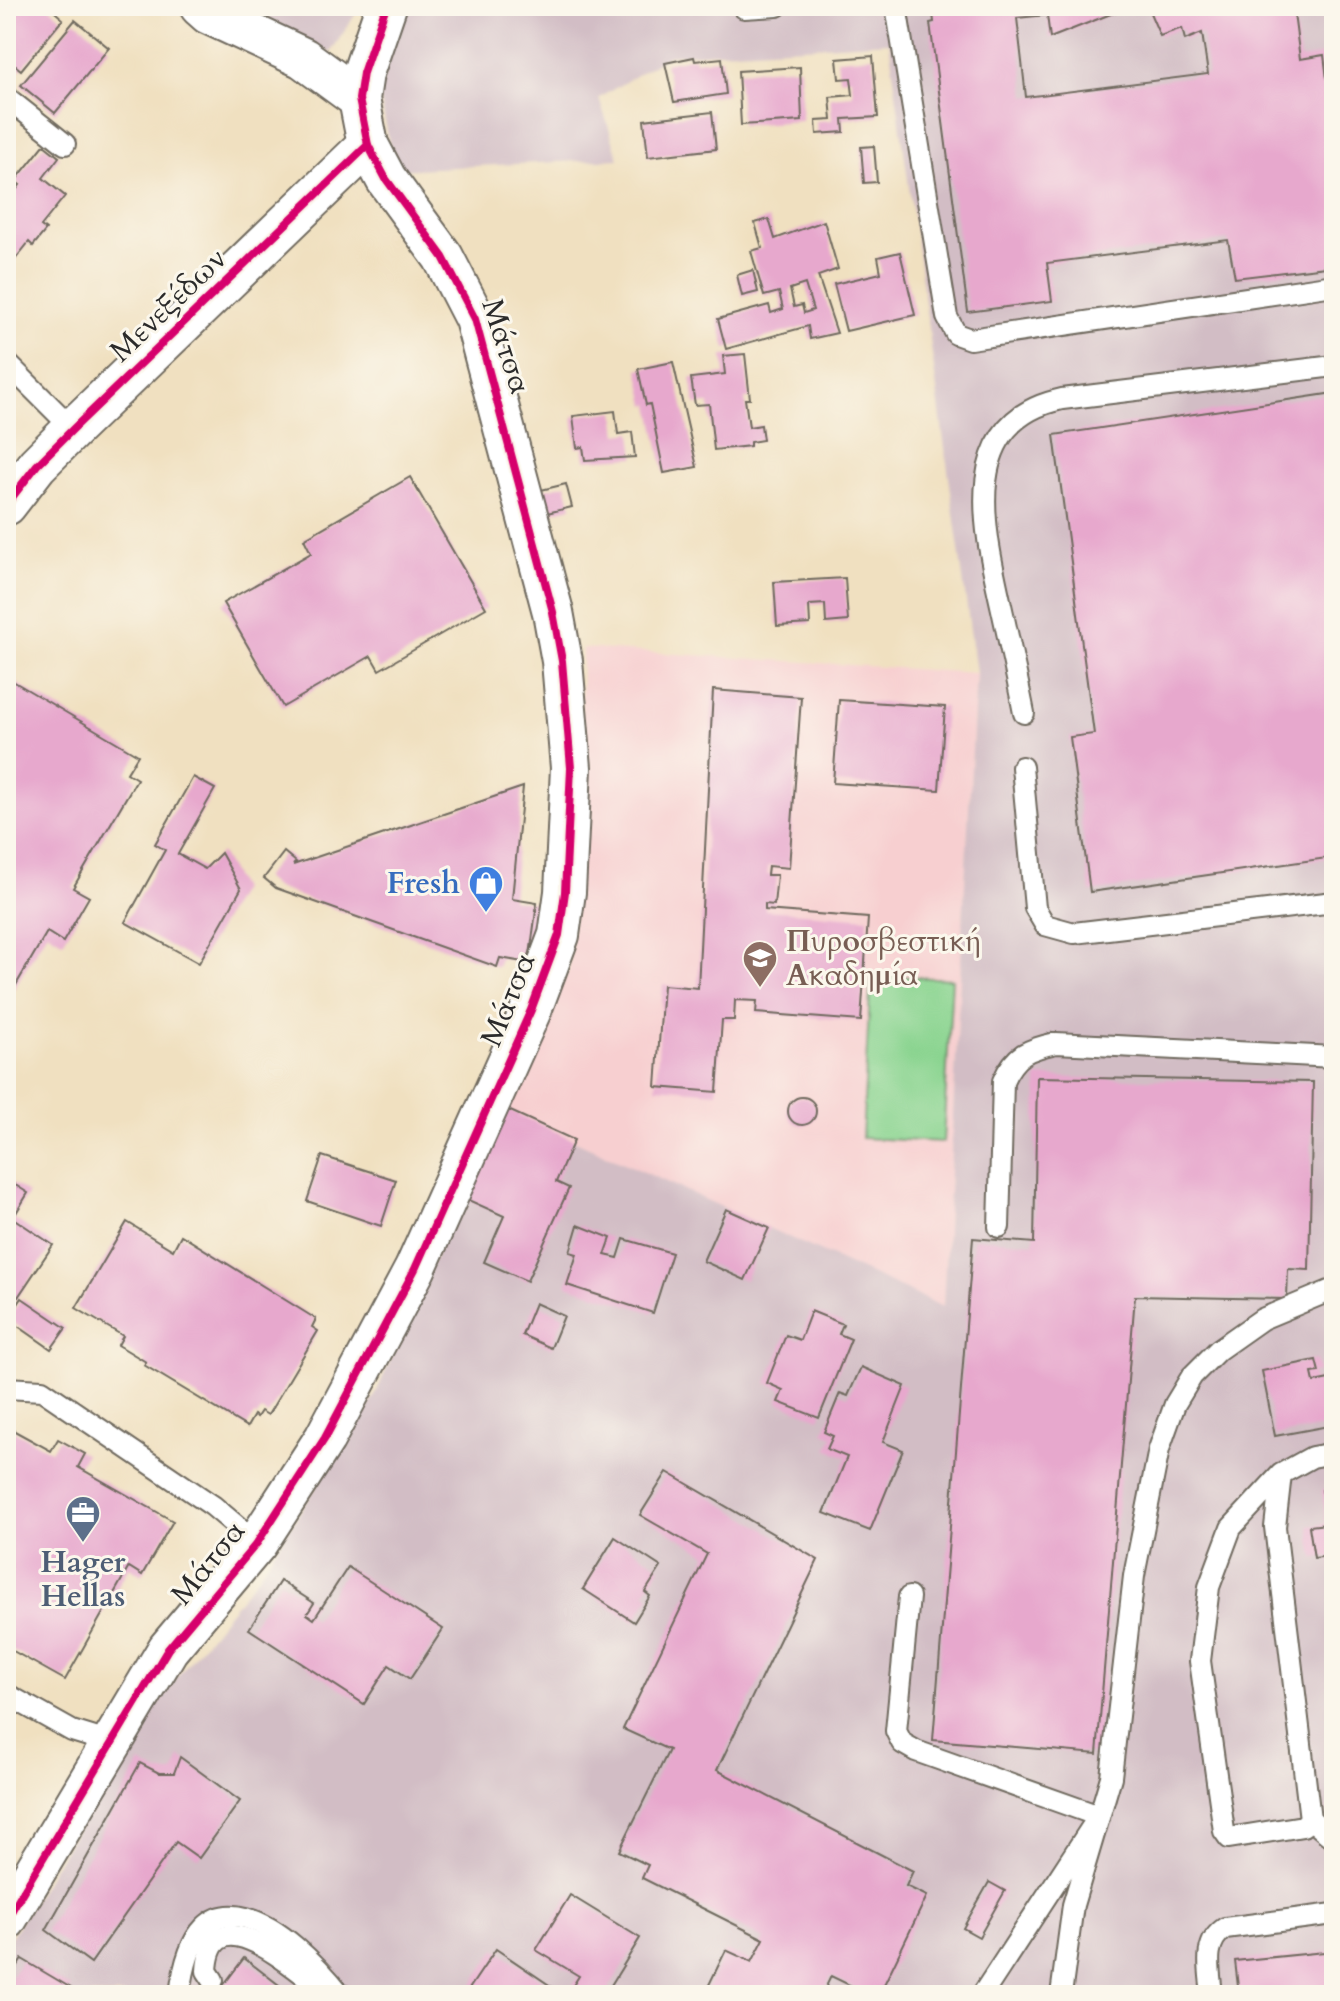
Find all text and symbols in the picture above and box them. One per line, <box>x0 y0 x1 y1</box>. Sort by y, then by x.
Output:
street label: Μενεξέδων <box>101 239 235 371</box>
street label: Μάτσα <box>471 293 541 399</box>
place label: Fresh <box>387 863 460 904</box>
shop icon: Fresh <box>467 864 505 914</box>
place label: Πυροσβεστική Ακαδημία <box>786 921 982 996</box>
school or university icon: Πυροσβεστική Ακαδημία <box>741 939 779 989</box>
street label: Μάτσα <box>471 947 545 1053</box>
office icon: Hager Hellas <box>64 1494 102 1544</box>
street label: Μάτσα <box>162 1512 254 1614</box>
place label: Hager Hellas <box>41 1542 126 1617</box>

